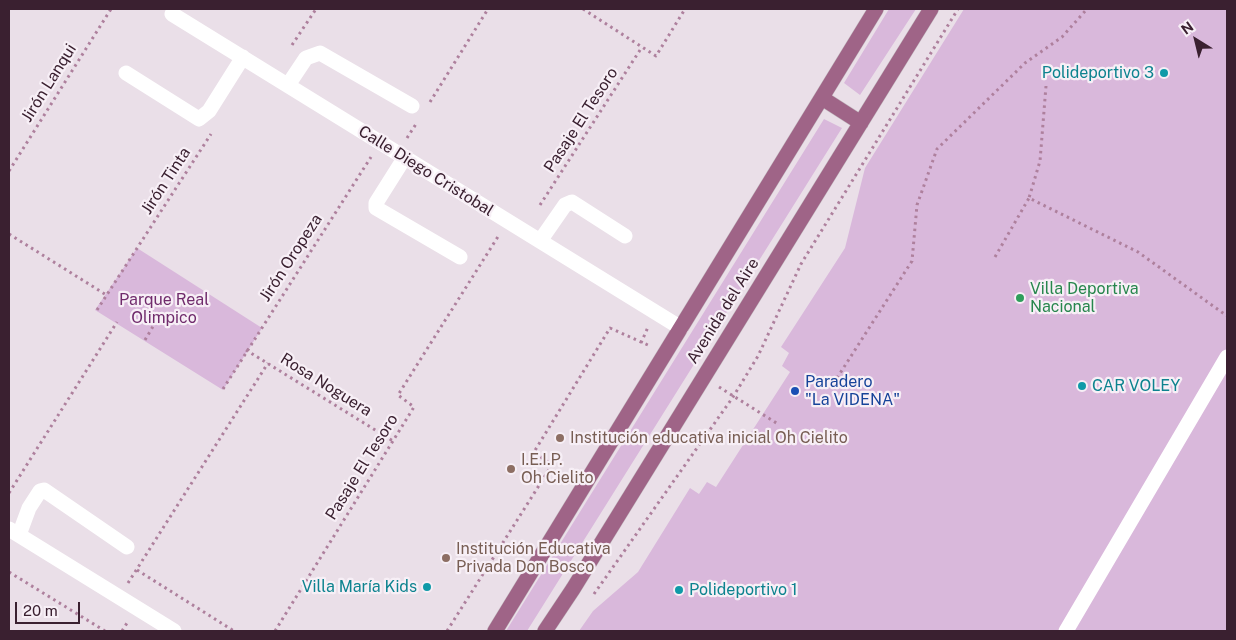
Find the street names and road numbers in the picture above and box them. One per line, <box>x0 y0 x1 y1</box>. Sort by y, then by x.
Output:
street label: Jirón Lanqui <box>17 40 81 126</box>
street label: Pasaje El Tesoro <box>540 64 622 176</box>
street label: Calle Diego Cristobal <box>355 122 497 220</box>
street label: Jirón Tinta <box>137 144 195 218</box>
street label: Jirón Oropeza <box>256 211 326 305</box>
street label: Avenida del Aire <box>683 255 763 367</box>
street label: Rosa Noguera <box>277 349 375 421</box>
street label: Pasaje El Tesoro <box>322 411 402 523</box>

